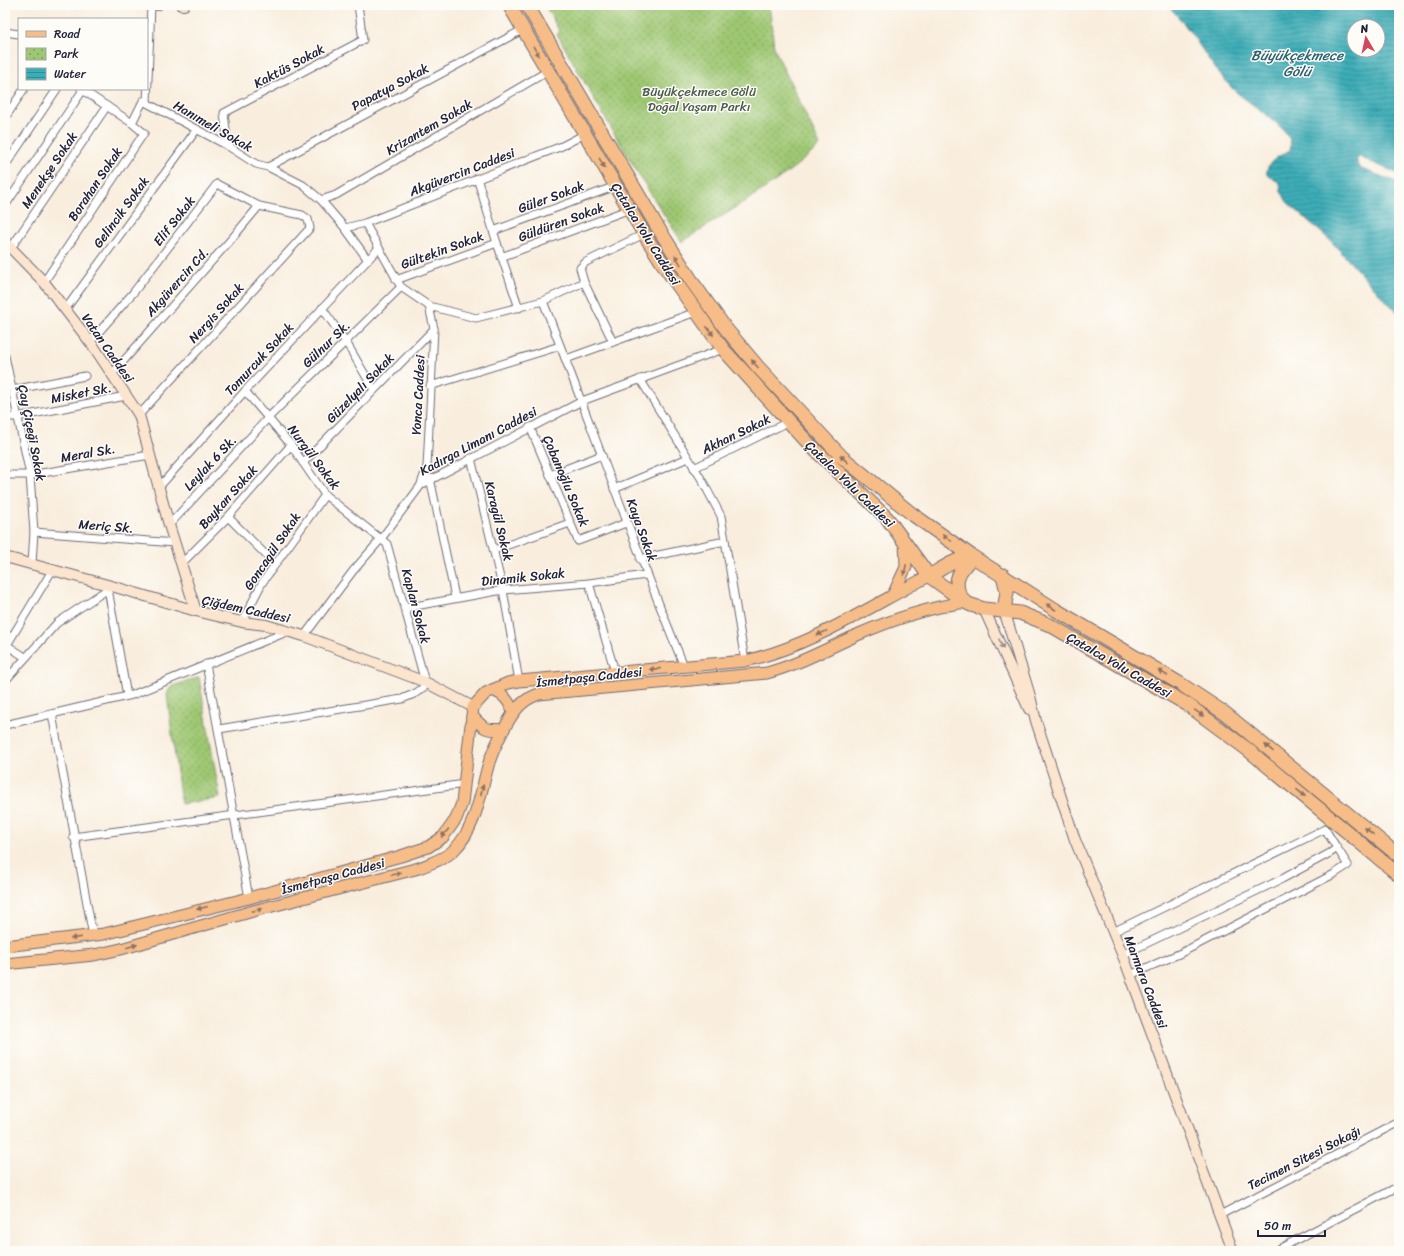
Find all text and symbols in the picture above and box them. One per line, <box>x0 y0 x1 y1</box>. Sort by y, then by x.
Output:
legend <box>18 18 148 90</box>
north arrow <box>1346 18 1386 58</box>
text: N <box>1358 19 1370 39</box>
text: Road <box>54 23 81 45</box>
street label: Kaktüs Sokak <box>249 38 329 94</box>
text: Park <box>54 43 79 65</box>
water label: Büyükçekmece Gölü <box>1251 43 1344 84</box>
one-way arrow <box>533 45 540 57</box>
street label: Papatya Sokak <box>347 57 433 117</box>
text: Water <box>54 63 87 85</box>
park label: Büyükçekmece Gölü Doğal Yaşam Parkı <box>642 80 757 118</box>
street label: Krizantem Sokak <box>381 93 477 161</box>
street label: Hanımeli Sokak <box>169 94 257 158</box>
street label: Menekşe Sokak <box>15 127 83 213</box>
street label: Akgüvercin Caddesi <box>405 141 519 203</box>
street label: Borahan Sokak <box>62 142 129 226</box>
one-way arrow <box>599 157 606 169</box>
street label: Gelincik Sokak <box>87 171 155 253</box>
street label: Güler Sokak <box>515 174 588 220</box>
street label: Çatalca Yolu Caddesi <box>605 178 687 290</box>
street label: Elif Sokak <box>147 191 201 251</box>
street label: Güldüren Sokak <box>515 196 607 248</box>
street label: Gültekin Sokak <box>397 224 487 276</box>
street label: Akgüvercin Cd. <box>139 242 214 323</box>
one-way arrow <box>674 255 682 265</box>
street label: Nergis Sokak <box>182 277 250 348</box>
street label: Vatan Caddesi <box>75 308 141 388</box>
street label: Gülnur Sk. <box>296 315 356 373</box>
street label: Tomurcuk Sokak <box>219 317 299 401</box>
one-way arrow <box>706 326 714 336</box>
street label: Güzelyalı Sokak <box>320 347 400 429</box>
street label: Yonca Caddesi <box>404 354 432 436</box>
one-way arrow <box>751 359 760 370</box>
street label: Misket Sk. <box>49 376 113 410</box>
street label: Çay Çiçeği Sokak <box>11 383 53 483</box>
street label: Kadırga Limanı Caddesi <box>415 400 541 482</box>
street label: Akhan Sokak <box>697 407 775 461</box>
street label: Nurgül Sokak <box>282 419 346 495</box>
street label: Leylak 6 Sk. <box>178 430 242 496</box>
street label: Çobanoğlu Sokak <box>536 432 596 530</box>
street label: Çatalca Yolu Caddesi <box>800 435 901 534</box>
street label: Meral Sk. <box>59 437 117 469</box>
one-way arrow <box>839 454 849 464</box>
street label: Baykan Sokak <box>193 459 263 535</box>
street label: Karagül Sokak <box>478 479 520 564</box>
street label: Kaya Sokak <box>620 495 664 565</box>
street label: Goncagül Sokak <box>237 507 307 595</box>
street label: Meriç Sk. <box>78 513 134 539</box>
one-way arrow <box>941 534 952 543</box>
street label: Dinamik Sokak <box>480 561 566 593</box>
one-way arrow <box>901 563 907 576</box>
street label: Kaplan Sokak <box>395 566 437 646</box>
street label: Çiğdem Caddesi <box>200 588 293 630</box>
one-way arrow <box>1045 603 1057 610</box>
street label: Çatalca Yolu Caddesi <box>1062 626 1176 705</box>
one-way arrow <box>816 630 828 636</box>
one-way arrow <box>998 639 1004 651</box>
street label: İsmetpaşa Caddesi <box>534 660 643 694</box>
one-way arrow <box>649 665 661 672</box>
one-way arrow <box>1157 670 1169 677</box>
one-way arrow <box>1194 709 1204 717</box>
one-way arrow <box>1263 743 1274 752</box>
one-way arrow <box>479 784 485 796</box>
one-way arrow <box>1295 789 1306 798</box>
one-way arrow <box>1363 826 1374 835</box>
one-way arrow <box>441 829 450 838</box>
street label: İsmetpaşa Caddesi <box>278 851 388 901</box>
one-way arrow <box>390 870 402 876</box>
one-way arrow <box>196 906 209 912</box>
one-way arrow <box>251 907 263 913</box>
street label: Marmara Caddesi <box>1118 932 1174 1032</box>
one-way arrow <box>70 934 82 941</box>
one-way arrow <box>126 943 138 949</box>
street label: Tecimen Sitesi Sokağı <box>1243 1119 1365 1197</box>
scale bar <box>1258 1212 1325 1238</box>
text: 50 m <box>1264 1215 1291 1237</box>

